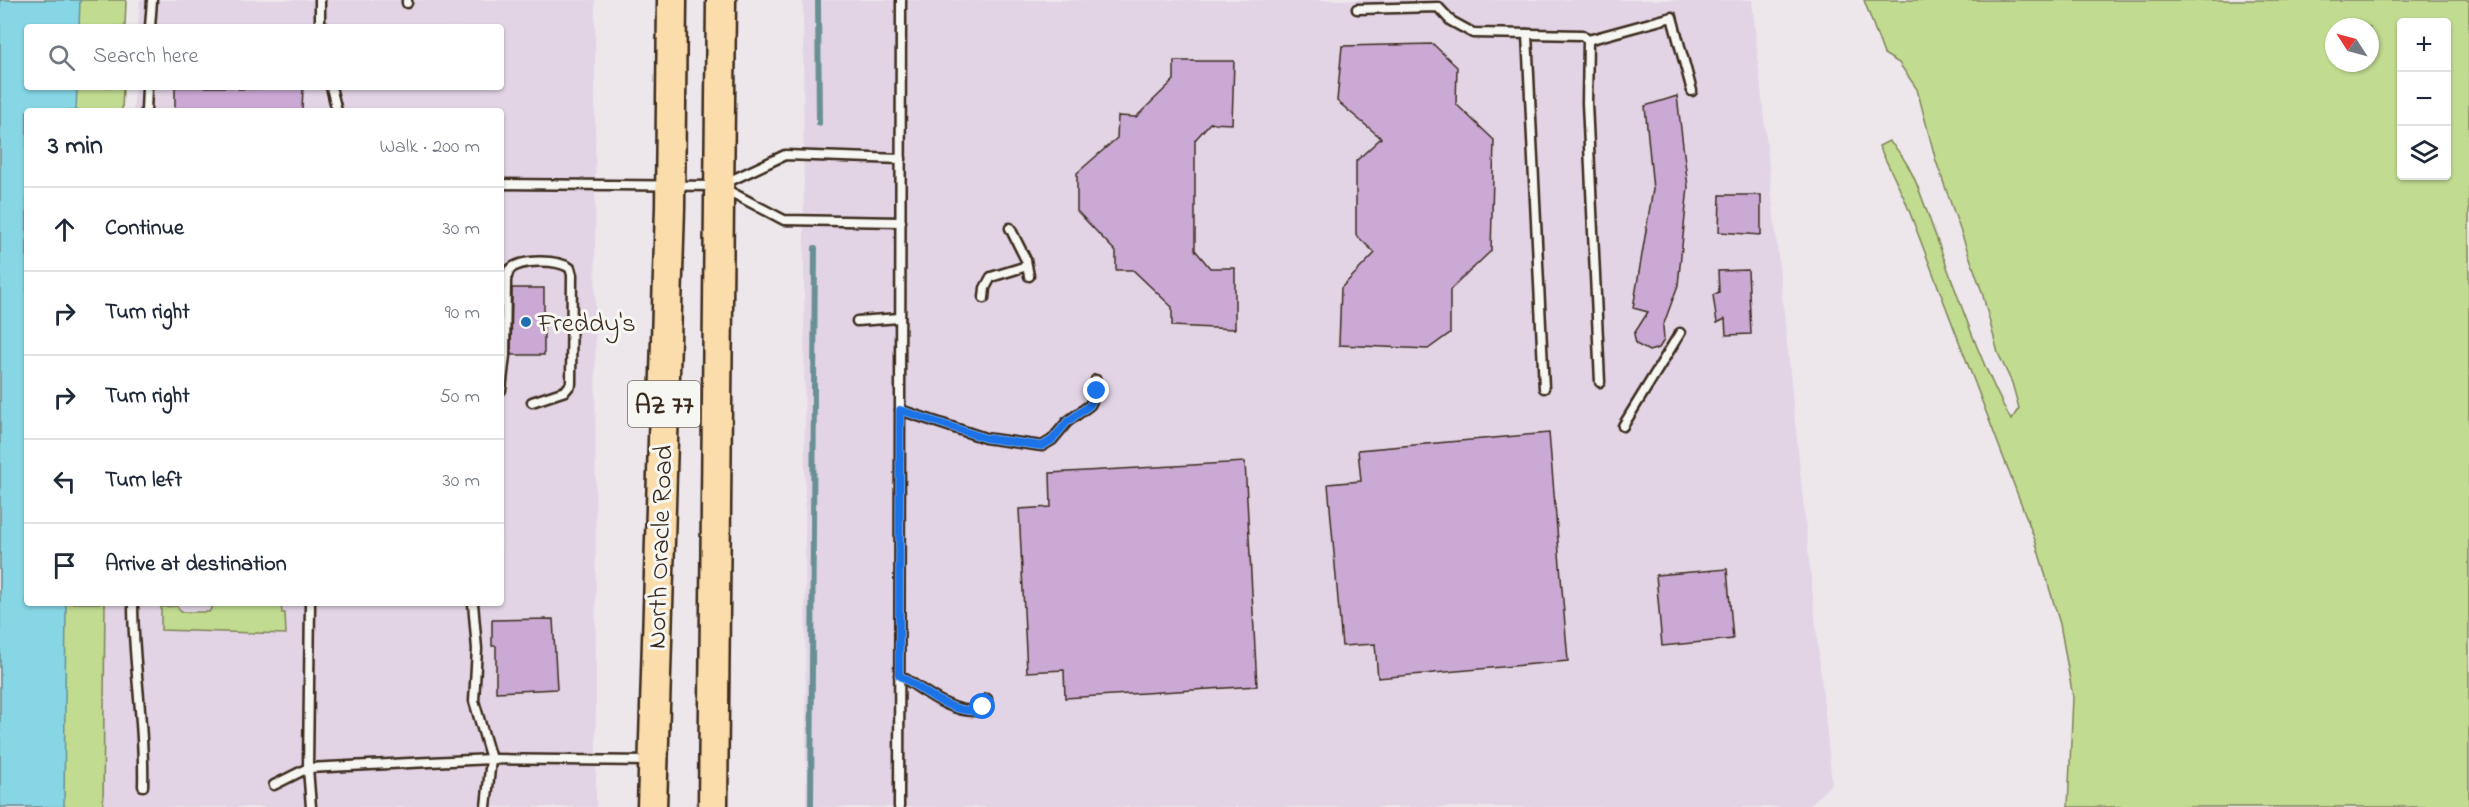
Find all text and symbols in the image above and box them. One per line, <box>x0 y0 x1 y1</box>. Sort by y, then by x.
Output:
north arrow <box>2325 18 2379 72</box>
map controls <box>2397 18 2451 180</box>
button: + <box>2397 18 2451 72</box>
search box <box>24 24 504 90</box>
icon: search <box>45 41 78 74</box>
text: Search here <box>93 41 198 73</box>
button: − <box>2397 72 2451 126</box>
button: layers <box>2397 126 2451 180</box>
text: 3 min <box>48 128 103 166</box>
text: Walk · 200 m <box>380 133 480 162</box>
icon: ahead <box>48 213 81 246</box>
text: Continue <box>105 213 184 245</box>
text: 30 m <box>443 215 480 244</box>
icon: right <box>48 297 81 330</box>
text: Turn right <box>105 297 190 329</box>
text: 90 m <box>445 299 480 328</box>
place label: Freddy's <box>537 305 636 344</box>
marker: Freddy's <box>519 315 533 329</box>
route end <box>1083 377 1109 403</box>
icon: right <box>48 381 81 414</box>
text: Turn right <box>105 381 190 413</box>
road number: AZ 77 <box>628 381 700 427</box>
text: 50 m <box>439 383 480 412</box>
street label: North Oracle Road <box>638 444 685 650</box>
icon: left <box>48 465 81 498</box>
text: Turn left <box>105 465 182 497</box>
text: 30 m <box>443 467 480 496</box>
icon: arrive <box>48 549 81 582</box>
text: Arrive at destination <box>105 549 287 581</box>
route start <box>969 693 995 719</box>

